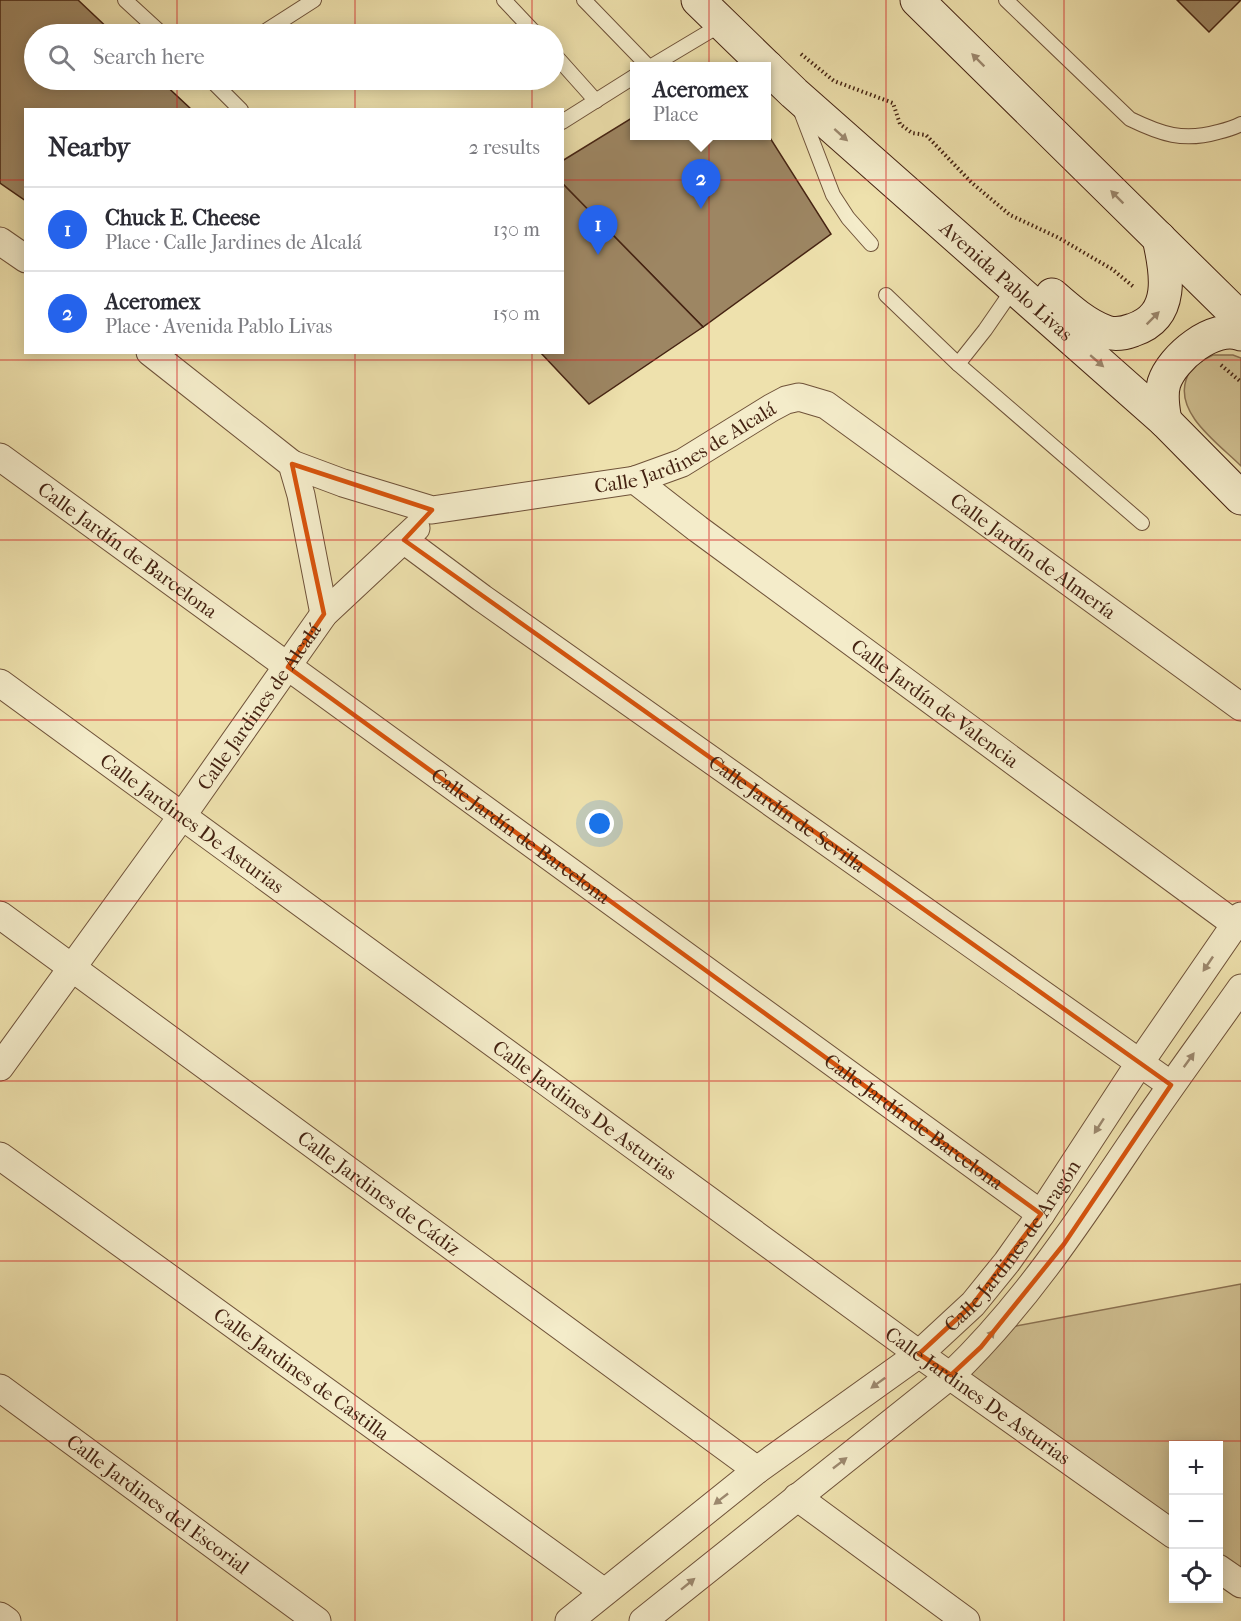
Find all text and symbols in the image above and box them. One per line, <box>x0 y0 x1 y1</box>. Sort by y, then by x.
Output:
search box <box>24 24 564 90</box>
icon: search <box>45 41 78 74</box>
text: Search here <box>93 44 205 70</box>
one-way arrow <box>972 54 986 68</box>
popup <box>630 62 771 140</box>
text: Aceromex <box>653 77 748 103</box>
text: Place <box>653 103 698 126</box>
one-way arrow <box>833 128 848 141</box>
text: Nearby <box>48 132 130 163</box>
text: 2 results <box>469 136 540 159</box>
pin: 2 <box>682 160 720 209</box>
one-way arrow <box>1111 191 1125 205</box>
text: Chuck E. Cheese <box>105 205 260 231</box>
pin: 1 <box>578 206 618 255</box>
street label: Avenida Pablo Livas <box>934 216 1077 346</box>
text: 1 <box>64 218 71 241</box>
text: 130 m <box>493 218 540 241</box>
text: Place · Calle Jardines de Alcalá <box>105 231 362 254</box>
text: Aceromex <box>105 289 201 315</box>
text: 2 <box>62 302 73 325</box>
text: 150 m <box>492 302 540 325</box>
one-way arrow <box>1145 311 1160 325</box>
text: Place · Avenida Pablo Livas <box>105 315 332 338</box>
one-way arrow <box>1089 354 1104 367</box>
street label: Calle Jardines de Alcalá <box>593 397 781 498</box>
street label: Calle Jardín de Barcelona <box>33 478 222 624</box>
street label: Calle Jardín de Almería <box>946 488 1121 624</box>
street label: Calle Jardines de Alcalá <box>193 618 326 795</box>
street label: Calle Jardín de Valencia <box>846 635 1024 773</box>
street label: Calle Jardines De Asturias <box>96 749 288 898</box>
street label: Calle Jardín de Sevilla <box>704 751 870 878</box>
street label: Calle Jardín de Barcelona <box>426 763 615 909</box>
your location <box>585 809 614 838</box>
one-way arrow <box>1203 956 1214 972</box>
street label: Calle Jardines De Asturias <box>488 1036 681 1185</box>
street label: Calle Jardín de Barcelona <box>820 1049 1008 1195</box>
one-way arrow <box>1183 1052 1194 1068</box>
one-way arrow <box>1093 1117 1105 1133</box>
street label: Calle Jardines de Cádiz <box>293 1126 465 1261</box>
street label: Calle Jardines de Aragón <box>940 1155 1085 1337</box>
street label: Calle Jardines de Castilla <box>209 1303 394 1446</box>
street label: Calle Jardines De Asturias <box>881 1322 1075 1470</box>
one-way arrow <box>983 1329 996 1345</box>
one-way arrow <box>871 1377 887 1389</box>
street label: Calle Jardines del Escorial <box>62 1430 254 1579</box>
map controls <box>1169 1441 1223 1603</box>
button: + <box>1169 1441 1223 1495</box>
one-way arrow <box>833 1457 848 1469</box>
one-way arrow <box>714 1492 729 1504</box>
button: − <box>1169 1495 1223 1549</box>
button: locate <box>1169 1549 1223 1603</box>
one-way arrow <box>680 1578 696 1591</box>

